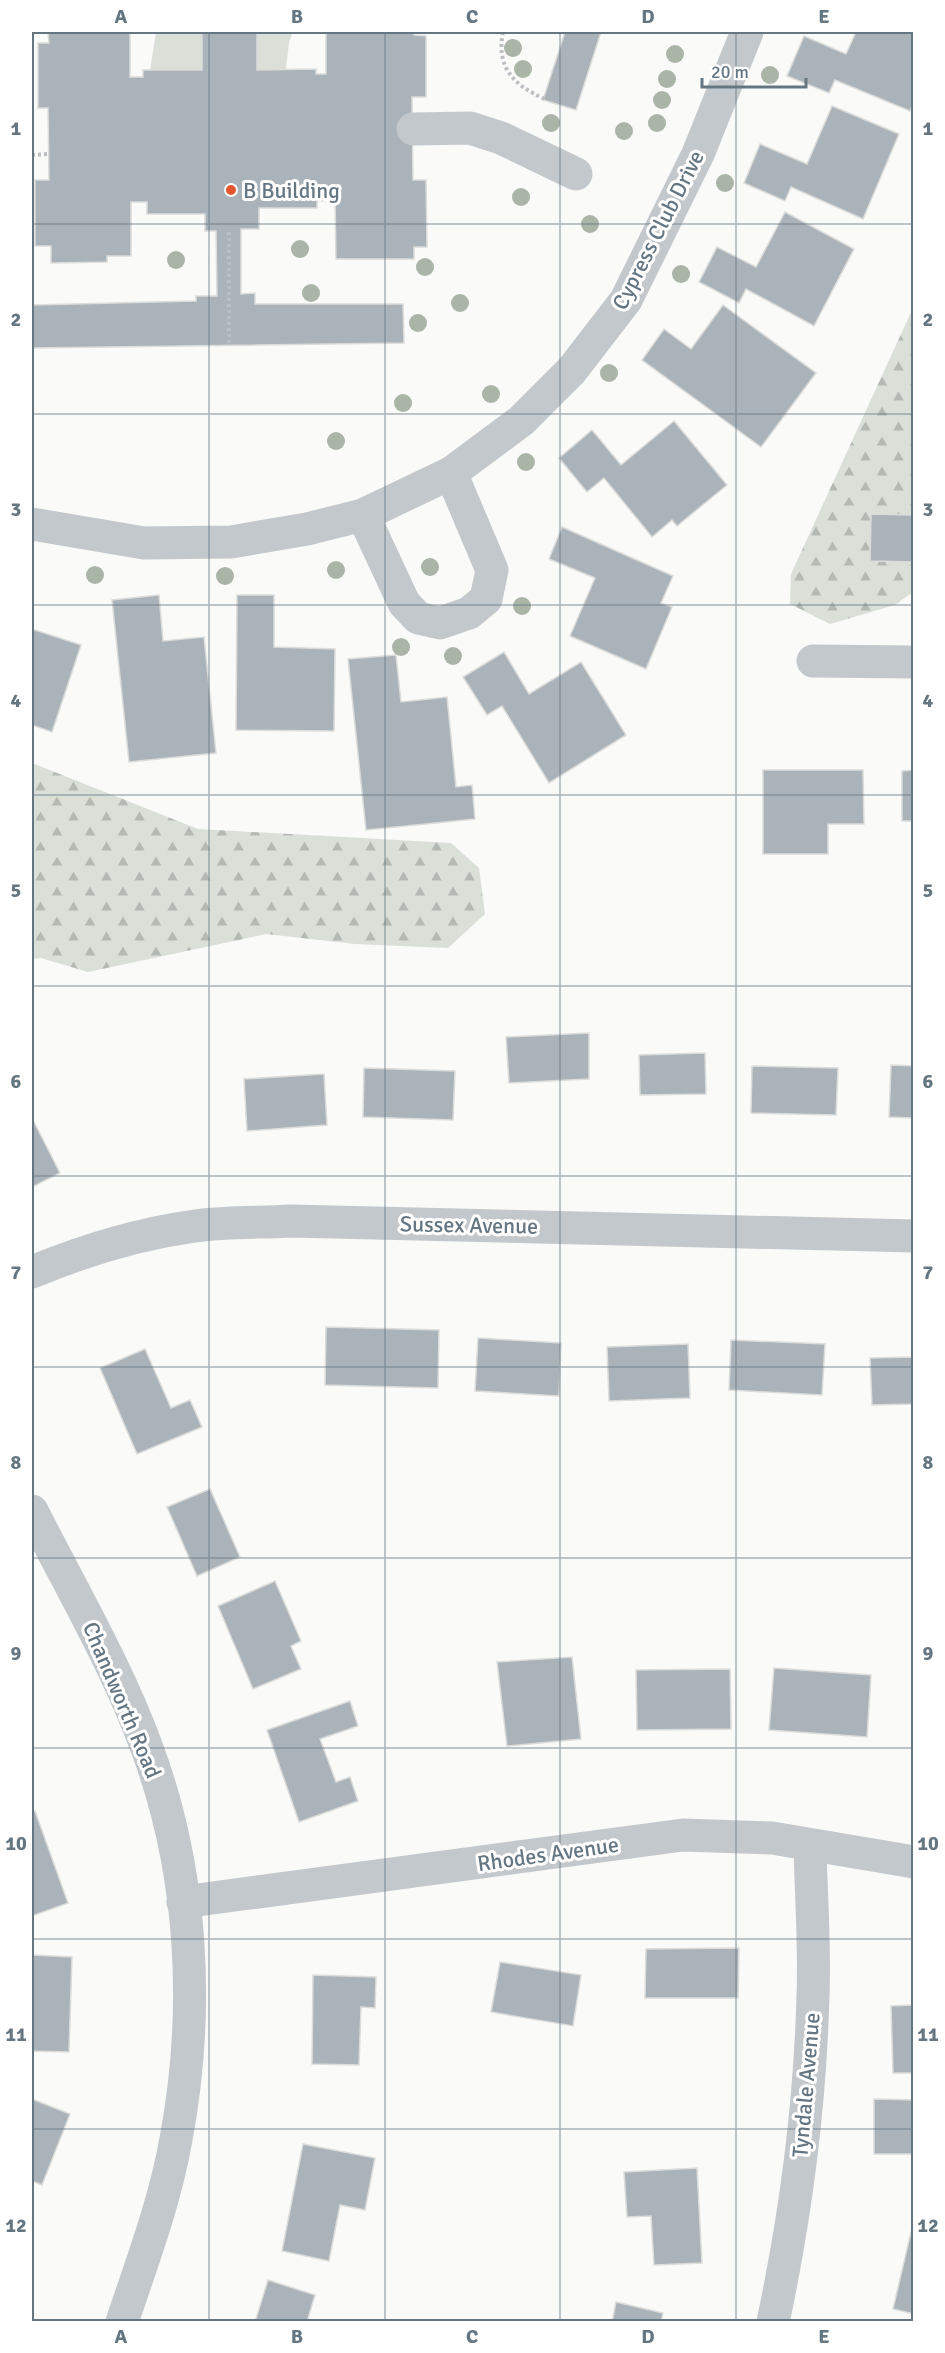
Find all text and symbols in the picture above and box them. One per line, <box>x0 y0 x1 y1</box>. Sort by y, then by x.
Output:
text: A <box>115 4 128 29</box>
text: B <box>291 4 303 29</box>
text: C <box>466 4 478 29</box>
text: D <box>641 4 655 29</box>
text: E <box>818 4 830 29</box>
scale bar <box>702 51 806 89</box>
text: 20 m <box>711 61 749 83</box>
text: 1 <box>11 116 22 141</box>
text: 1 <box>923 116 934 141</box>
street label: Cypress Club Drive <box>606 146 710 314</box>
place label: B Building <box>243 177 340 204</box>
marker: B Building <box>224 183 238 197</box>
text: 2 <box>11 307 21 332</box>
text: 2 <box>923 307 933 332</box>
text: 3 <box>11 497 21 522</box>
text: 3 <box>923 497 933 522</box>
text: 4 <box>11 688 22 713</box>
text: 4 <box>923 688 934 713</box>
text: 5 <box>11 878 21 903</box>
text: 5 <box>923 878 933 903</box>
text: 6 <box>11 1069 22 1094</box>
text: 6 <box>923 1069 934 1094</box>
street label: Sussex Avenue <box>400 1210 538 1240</box>
text: 7 <box>11 1260 22 1285</box>
text: 7 <box>923 1260 934 1285</box>
text: 8 <box>11 1450 22 1475</box>
text: 8 <box>923 1450 934 1475</box>
street label: Chandworth Road <box>77 1618 167 1782</box>
text: 9 <box>11 1641 22 1666</box>
text: 9 <box>923 1641 934 1666</box>
text: 10 <box>5 1831 27 1856</box>
street label: Rhodes Avenue <box>476 1831 620 1877</box>
text: 10 <box>917 1831 939 1856</box>
street label: Tyndale Avenue <box>786 2011 826 2159</box>
text: 11 <box>5 2022 27 2047</box>
text: 11 <box>917 2022 939 2047</box>
text: 12 <box>5 2213 27 2238</box>
text: 12 <box>917 2213 939 2238</box>
text: A <box>115 2324 128 2349</box>
text: B <box>291 2324 303 2349</box>
text: C <box>466 2324 478 2349</box>
text: D <box>641 2324 655 2349</box>
text: E <box>818 2324 830 2349</box>

